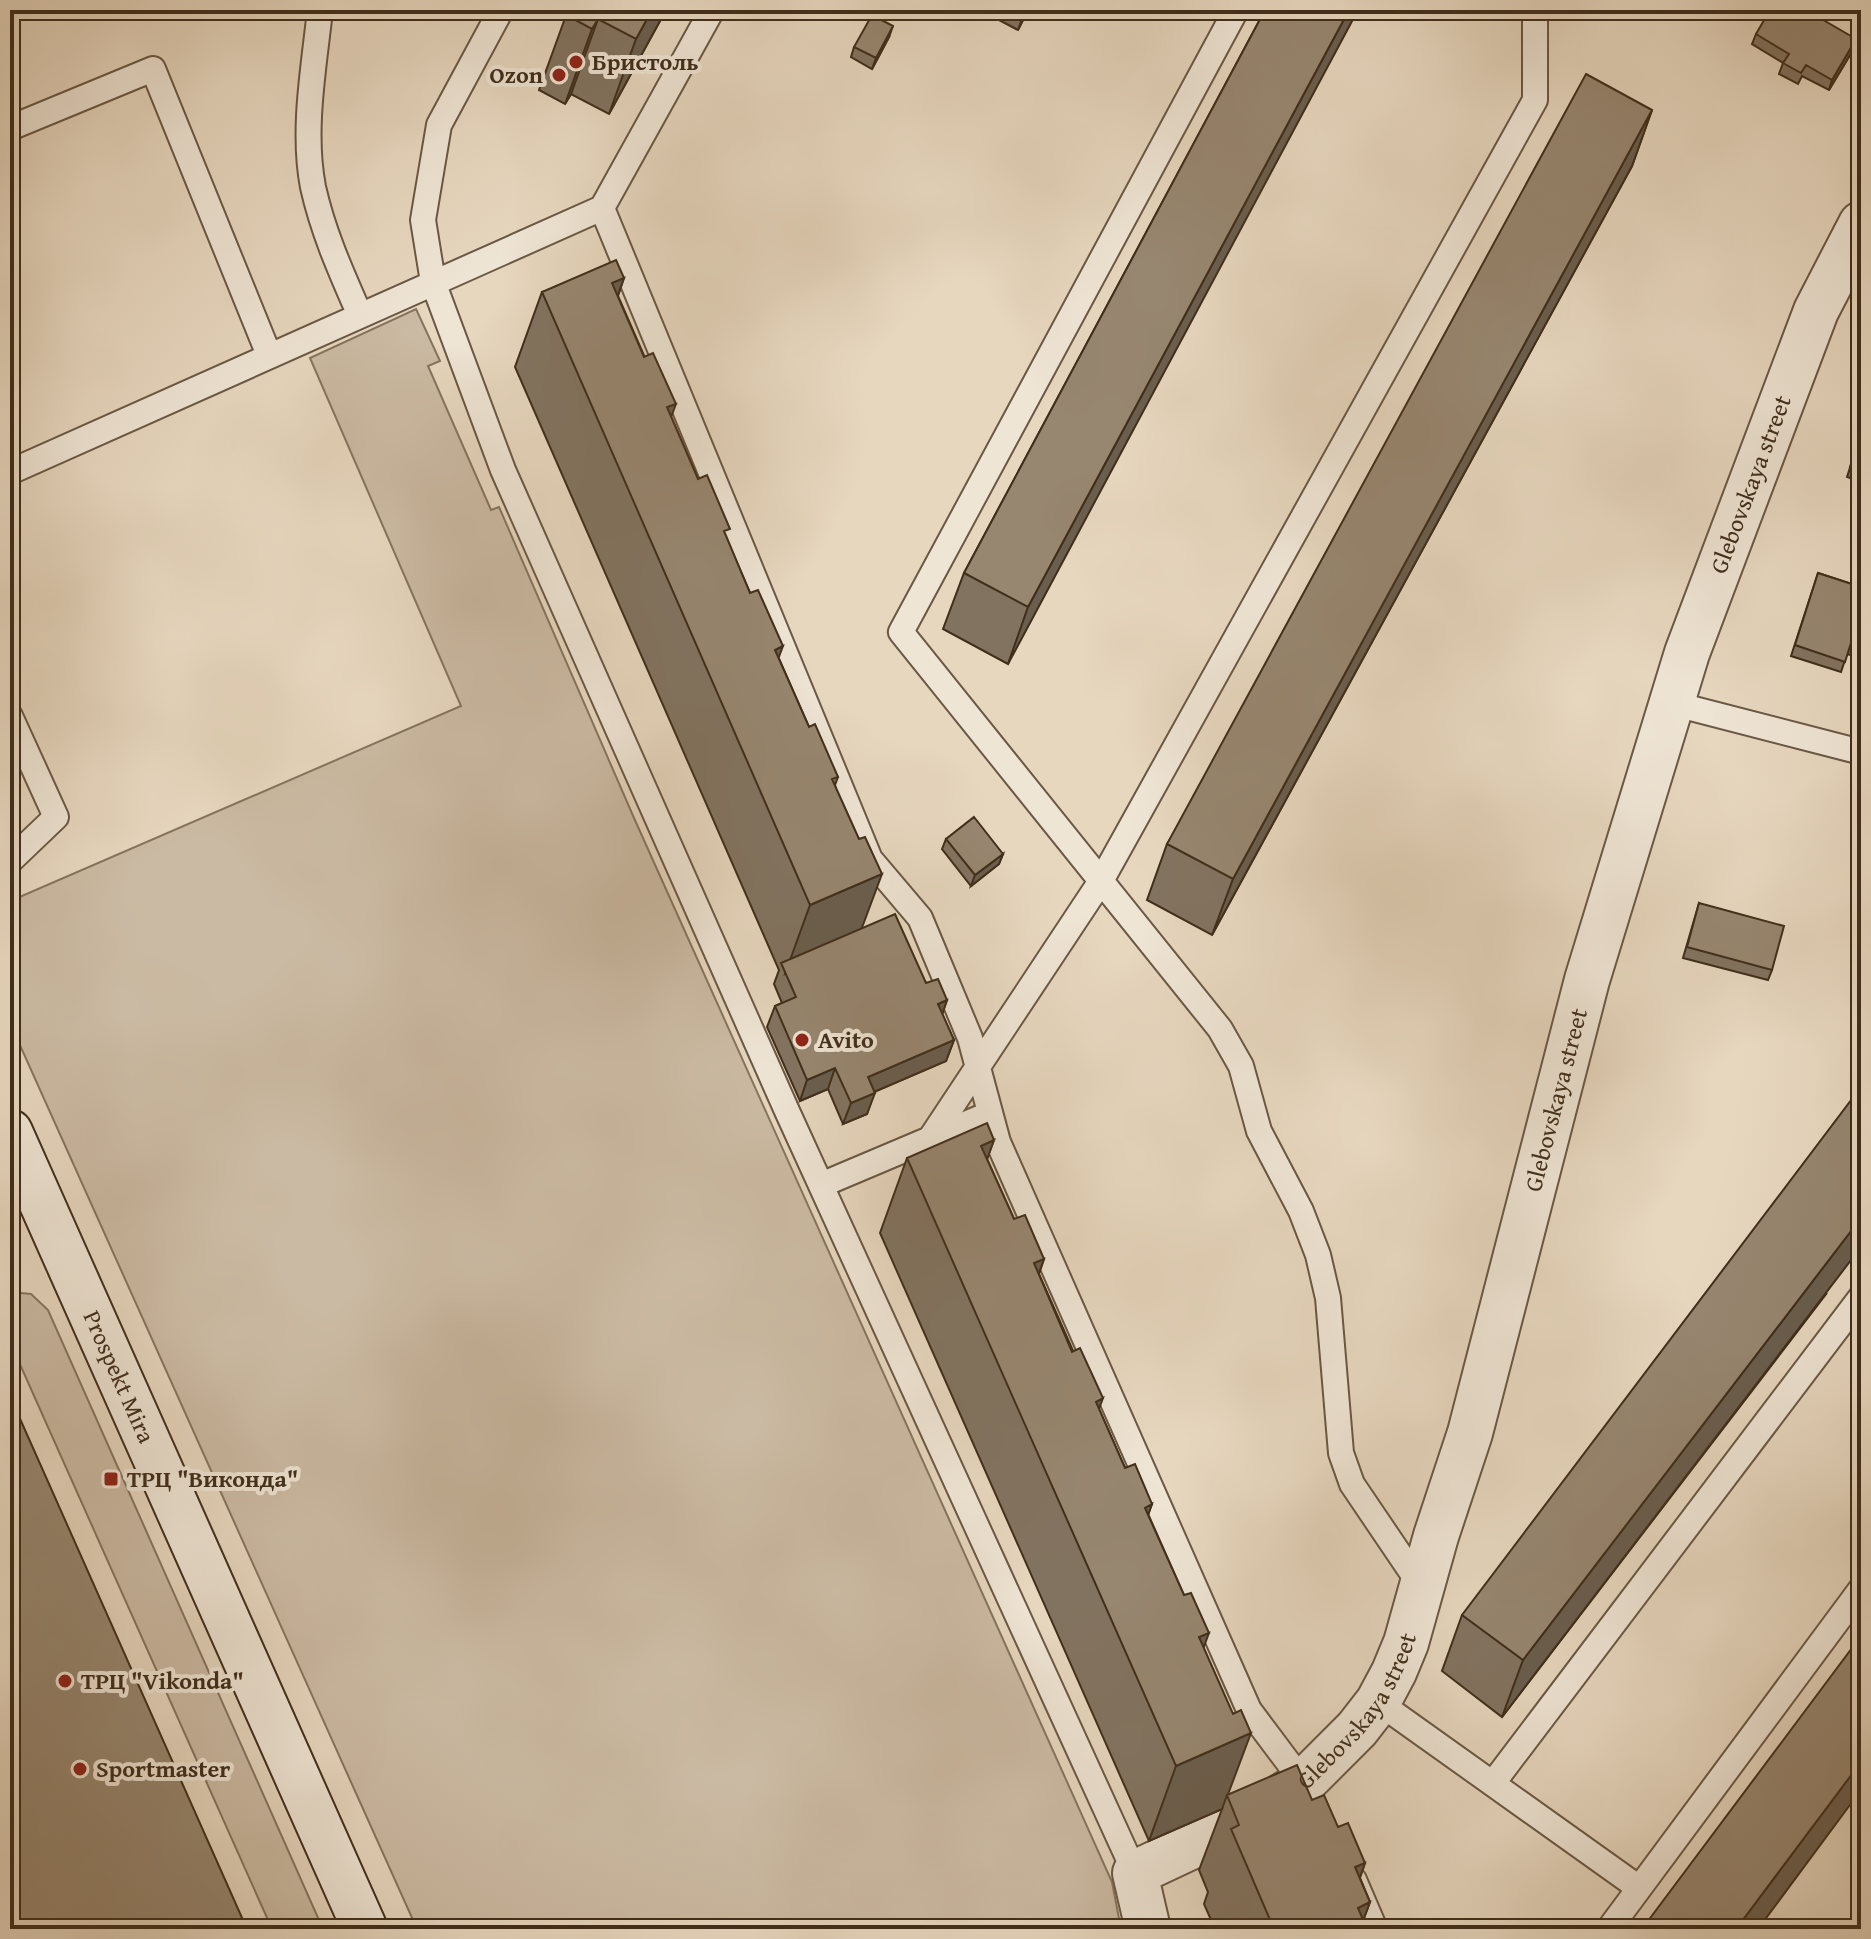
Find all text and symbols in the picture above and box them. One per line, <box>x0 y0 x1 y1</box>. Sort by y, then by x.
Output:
place label: Бристоль <box>592 44 699 79</box>
marker: Бристоль <box>567 53 585 71</box>
place label: Ozon <box>490 57 543 92</box>
marker: Ozon <box>550 66 568 84</box>
street label: Glebovskaya street <box>1701 390 1800 578</box>
street label: Glebovskaya street <box>1515 1004 1596 1195</box>
place label: Avito <box>818 1022 874 1057</box>
marker: Avito <box>793 1031 811 1049</box>
street label: Prospekt Mira <box>75 1305 165 1449</box>
place label: ТРЦ "Виконда" <box>127 1461 298 1496</box>
marker: ТРЦ "Виконда" <box>102 1470 120 1488</box>
street label: Glebovskaya street <box>1288 1628 1425 1797</box>
place label: ТРЦ "Vikonda" <box>81 1663 244 1698</box>
marker: ТРЦ "Vikonda" <box>56 1672 74 1690</box>
place label: Sportmaster <box>96 1751 230 1786</box>
marker: Sportmaster <box>71 1760 89 1778</box>

